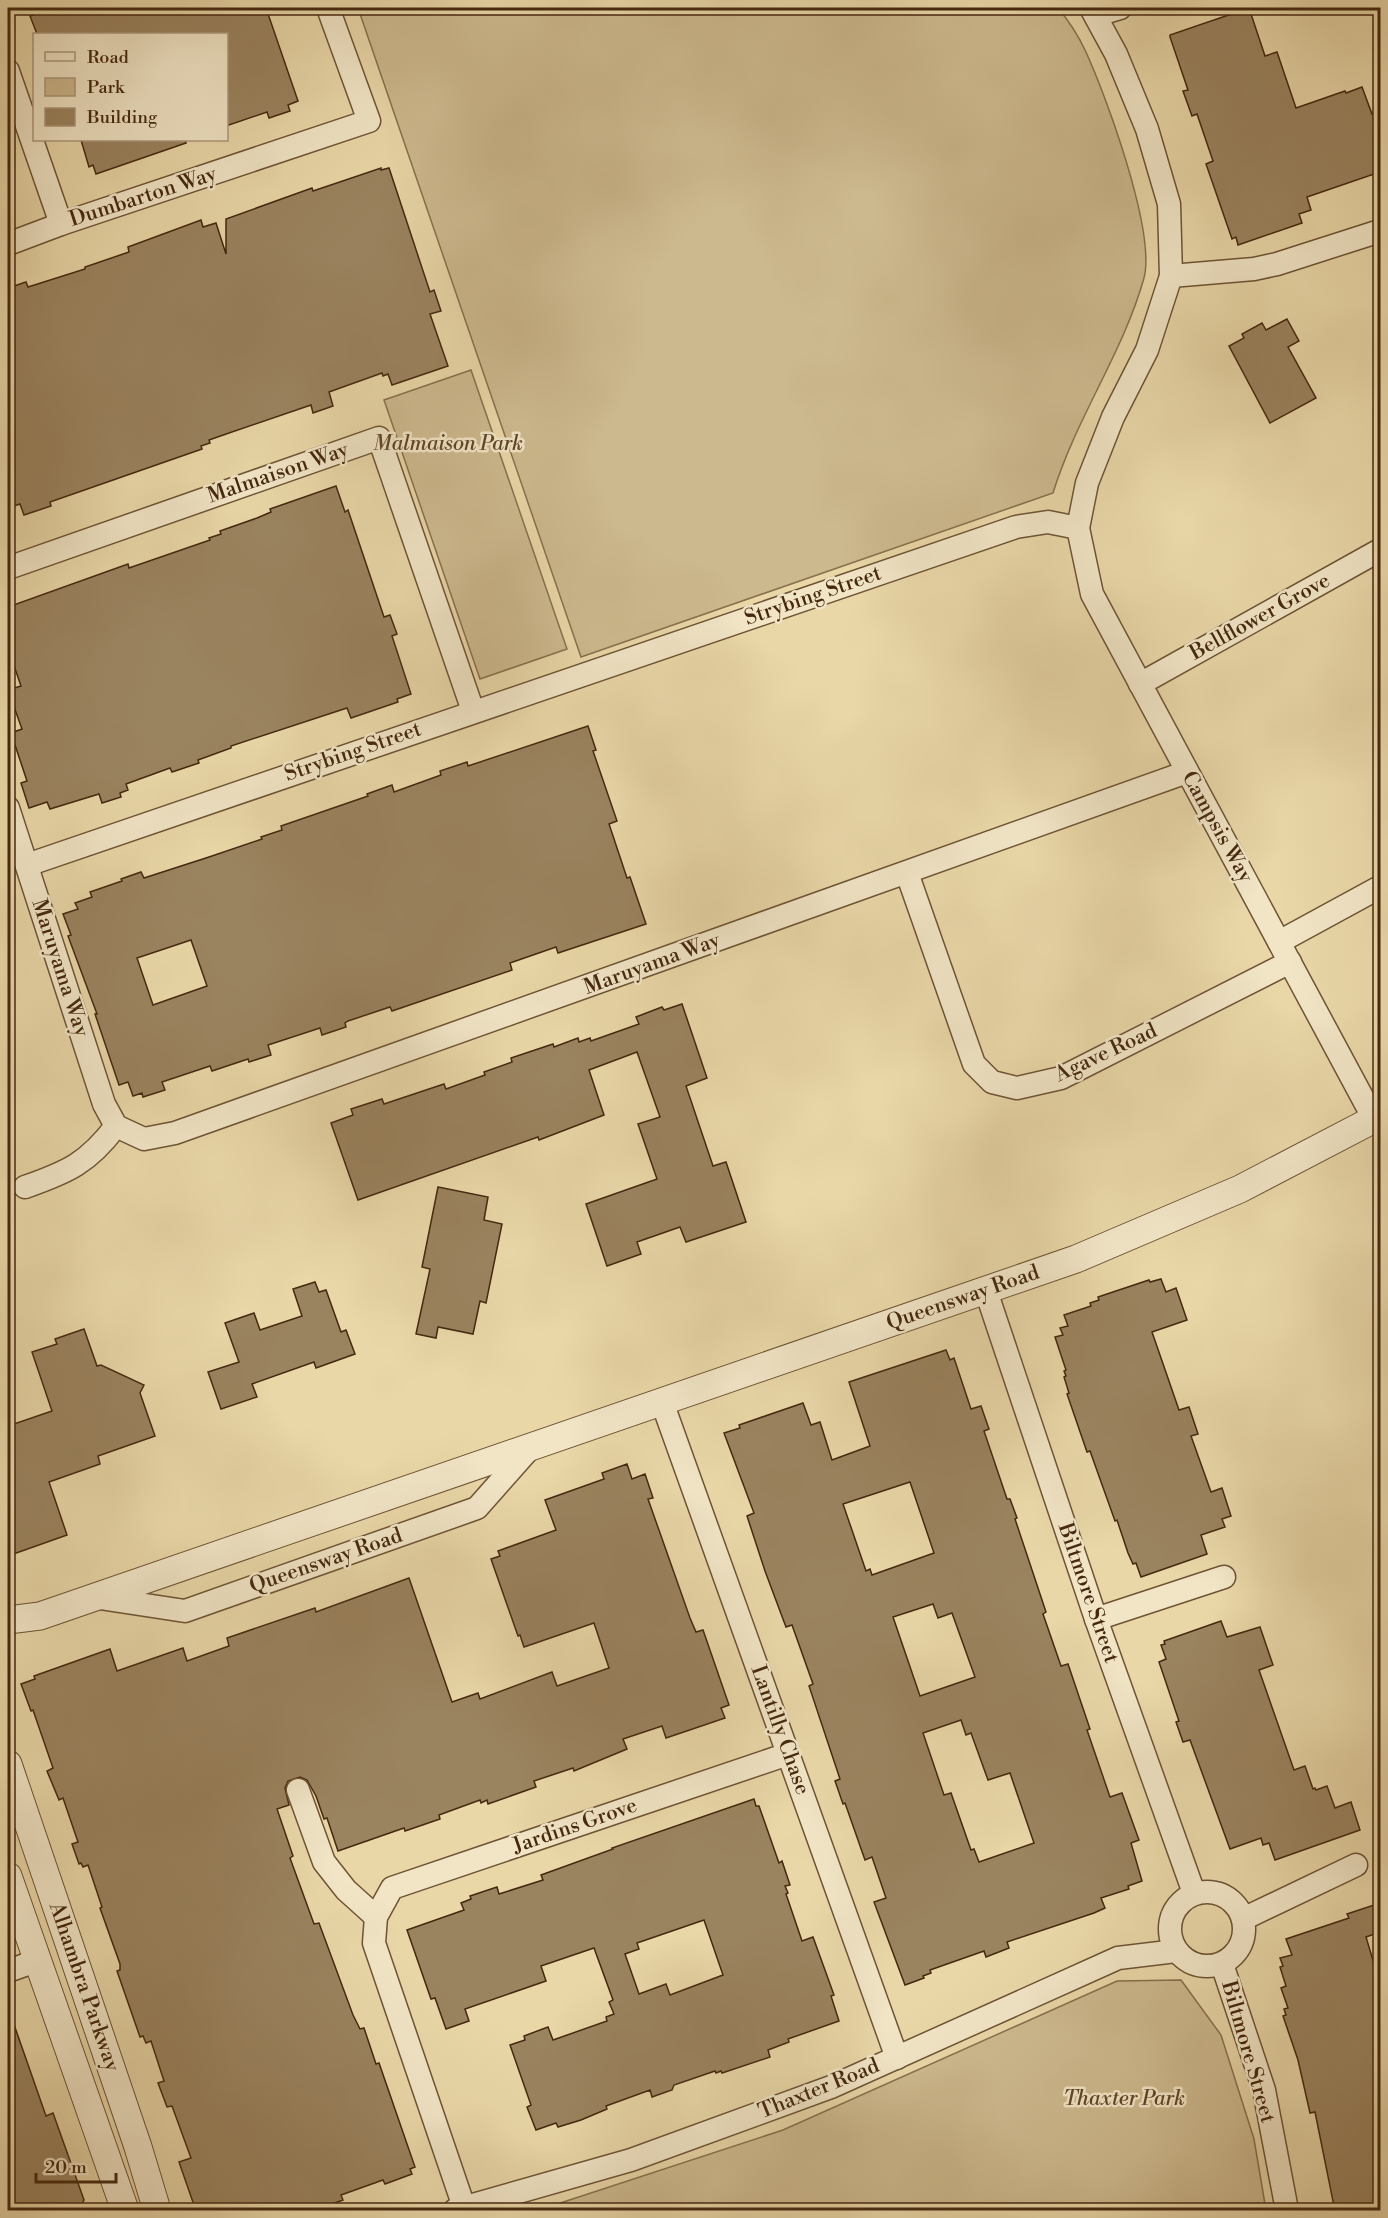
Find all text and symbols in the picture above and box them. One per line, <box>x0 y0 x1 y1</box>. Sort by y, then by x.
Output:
legend <box>33 33 228 141</box>
text: Road <box>87 46 130 69</box>
text: Park <box>87 76 126 99</box>
text: Building <box>86 106 158 129</box>
street label: Dumbarton Way <box>66 161 221 233</box>
park label: Malmaison Park <box>373 431 523 457</box>
street label: Malmaison Way <box>204 436 353 509</box>
street label: Strybing Street <box>741 560 885 632</box>
street label: Bellflower Grove <box>1184 568 1335 667</box>
street label: Strybing Street <box>281 716 425 788</box>
street label: Campsis Way <box>1176 767 1259 888</box>
street label: Maruyama Way <box>25 896 95 1041</box>
street label: Maruyama Way <box>580 927 725 1001</box>
street label: Agave Road <box>1050 1018 1161 1088</box>
street label: Queensway Road <box>883 1260 1043 1336</box>
street label: Biltmore Street <box>1052 1519 1124 1667</box>
street label: Queensway Road <box>246 1523 406 1599</box>
street label: Lantilly Chase <box>745 1662 815 1798</box>
street label: Jardins Grove <box>508 1793 641 1860</box>
street label: Alhambra Parkway <box>43 1898 125 2076</box>
street label: Biltmore Street <box>1215 1977 1281 2126</box>
street label: Thaxter Road <box>755 2053 883 2125</box>
park label: Thaxter Park <box>1063 2086 1185 2112</box>
scale bar <box>36 2146 116 2184</box>
text: 20 m <box>45 2156 87 2179</box>

